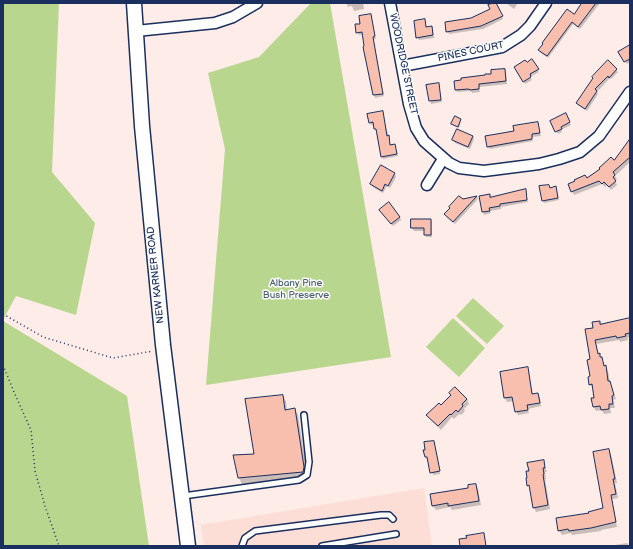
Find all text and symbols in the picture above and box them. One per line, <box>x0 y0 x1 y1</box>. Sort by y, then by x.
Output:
street label: WOODRIDGE STREET <box>386 12 420 116</box>
street label: PINES COURT <box>437 39 505 65</box>
street label: NEW KARNER ROAD <box>145 226 167 324</box>
park label: Albany Pine Bush Preserve <box>263 277 329 300</box>

